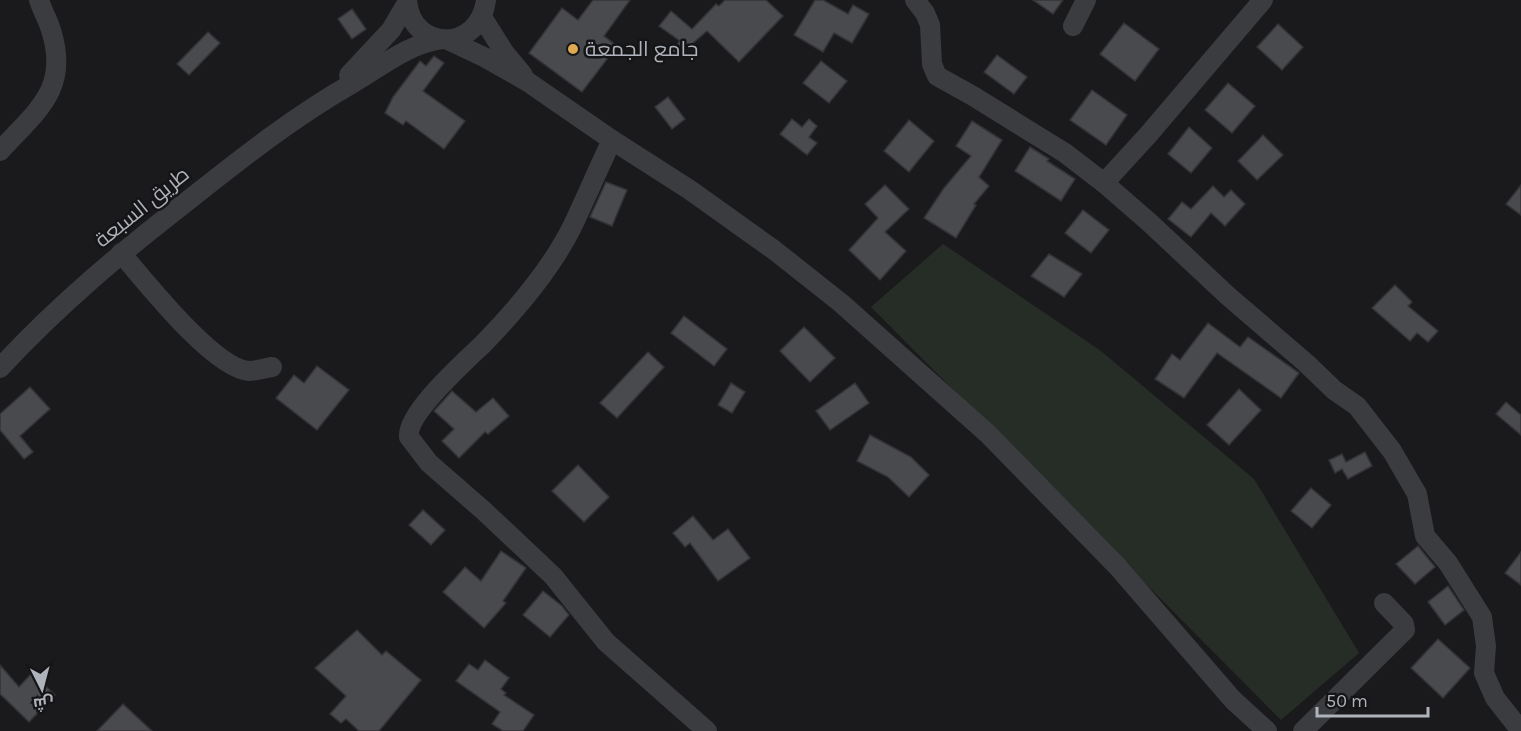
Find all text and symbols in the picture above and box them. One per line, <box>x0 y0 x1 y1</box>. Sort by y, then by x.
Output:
place label: جامع الجمعة <box>585 37 698 63</box>
marker: جامع الجمعة <box>566 42 580 56</box>
street label: طريق السبعة <box>90 162 195 253</box>
north arrow <box>12 659 72 719</box>
scale bar <box>1317 680 1428 718</box>
text: 50 m <box>1326 690 1368 712</box>
text: ش <box>32 693 55 714</box>

